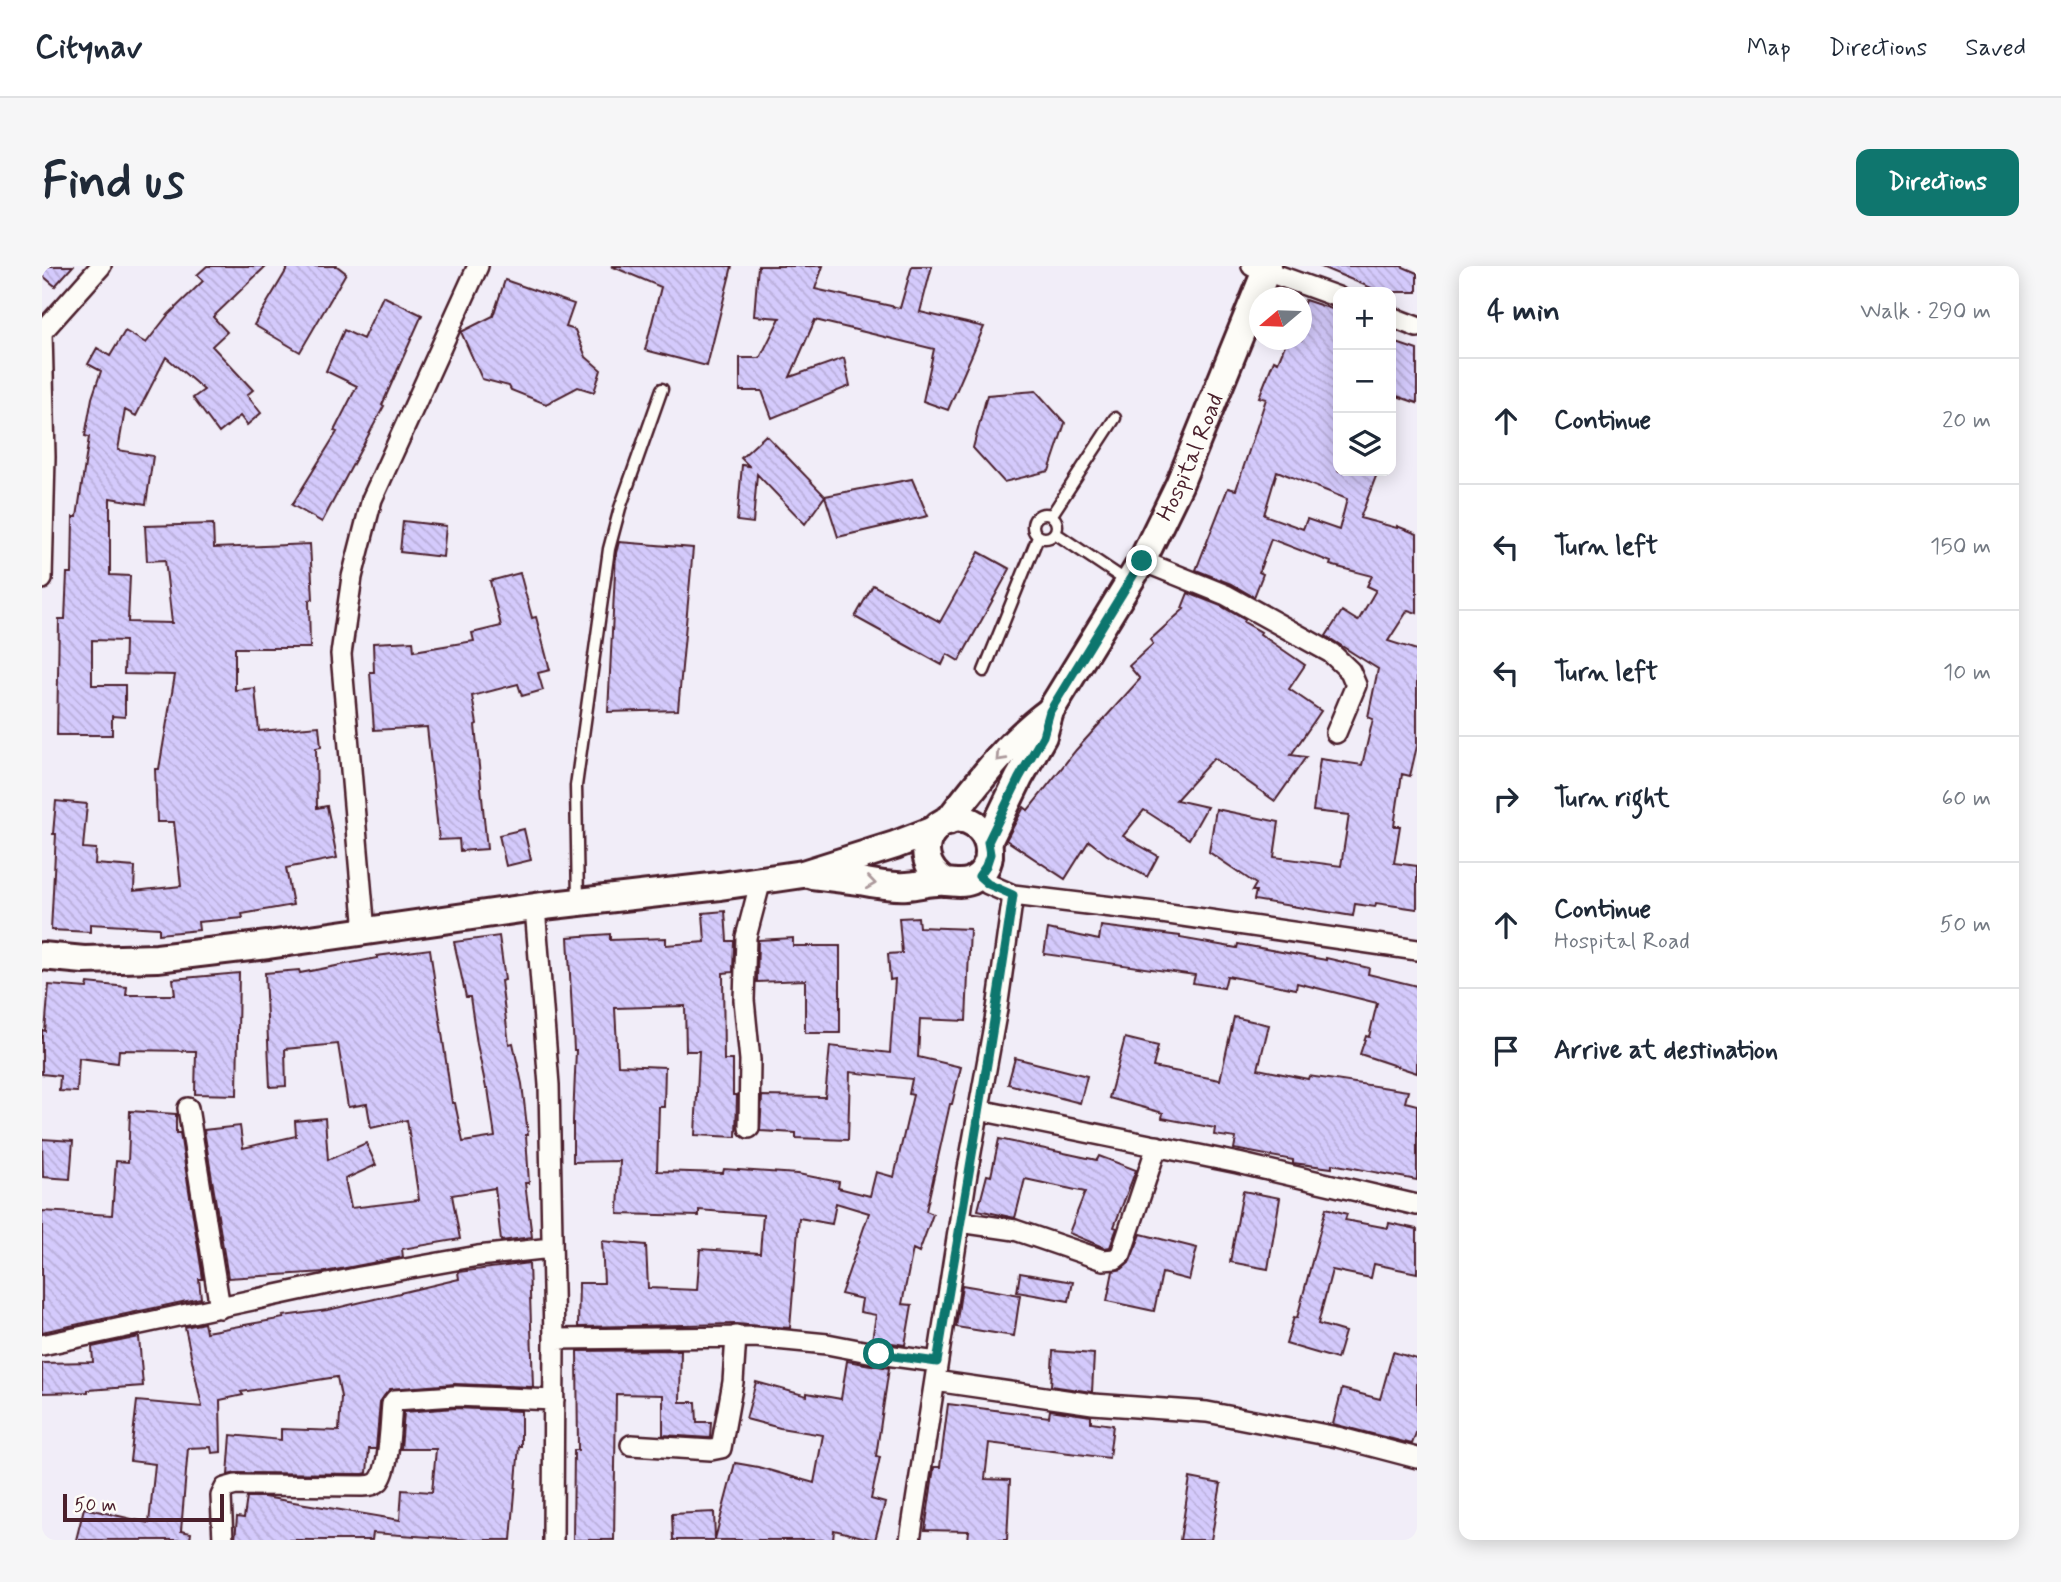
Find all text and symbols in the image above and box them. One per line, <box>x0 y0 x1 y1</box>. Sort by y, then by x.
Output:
text: Citynav <box>35 26 142 70</box>
text: Map <box>1747 33 1791 64</box>
text: Directions <box>1829 33 1927 64</box>
text: Saved <box>1965 33 2026 64</box>
button: Directions <box>1856 149 2019 216</box>
text: Find us <box>42 150 185 215</box>
north arrow <box>1249 287 1312 350</box>
map controls <box>1333 287 1396 476</box>
button: + <box>1333 287 1396 350</box>
text: 4 min <box>1487 292 1560 331</box>
text: Walk · 290 m <box>1860 297 1991 327</box>
button: − <box>1333 350 1396 413</box>
street label: Hospital Road <box>1151 389 1232 526</box>
icon: ahead <box>1487 402 1525 440</box>
text: Continue <box>1554 404 1651 438</box>
text: 20 m <box>1942 406 1991 436</box>
button: layers <box>1333 413 1396 476</box>
icon: left <box>1487 528 1525 566</box>
text: Turn left <box>1554 530 1658 564</box>
text: 150 m <box>1930 532 1991 562</box>
route end <box>1126 545 1157 576</box>
icon: left <box>1487 654 1525 692</box>
text: Turn left <box>1554 656 1658 690</box>
text: 10 m <box>1943 658 1991 688</box>
one-way arrow <box>995 749 1008 762</box>
icon: right <box>1487 780 1525 818</box>
text: Turn right <box>1554 782 1670 816</box>
text: 60 m <box>1942 784 1991 814</box>
one-way arrow <box>865 875 877 890</box>
text: Continue <box>1554 893 1651 927</box>
icon: ahead <box>1487 906 1525 944</box>
text: 50 m <box>1940 910 1991 940</box>
text: Hospital Road <box>1554 927 1690 957</box>
icon: arrive <box>1487 1032 1525 1070</box>
text: Arrive at destination <box>1554 1034 1778 1068</box>
route start <box>863 1338 894 1369</box>
scale bar <box>63 1491 224 1523</box>
text: 50 m <box>74 1493 117 1518</box>

